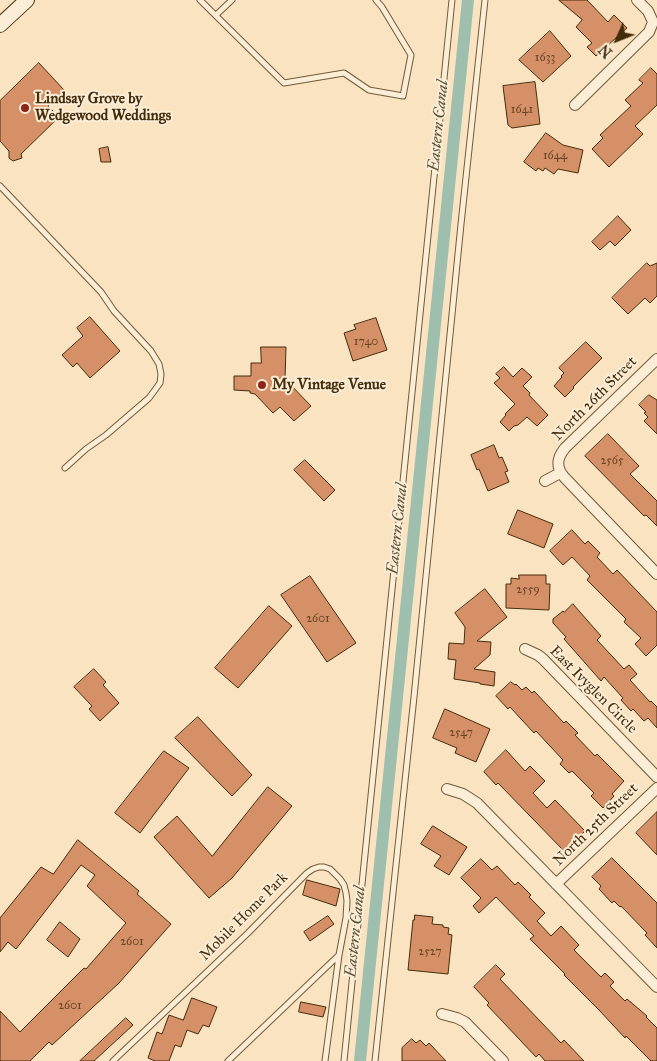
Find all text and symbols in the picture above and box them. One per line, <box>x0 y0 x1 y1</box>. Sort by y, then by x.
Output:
north arrow <box>592 15 642 65</box>
text: N <box>596 41 616 61</box>
house number: 1633 <box>535 51 555 65</box>
water label: Eastern Canal <box>425 79 453 173</box>
place label: Lindsay Grove by Wedgewood Weddings <box>35 90 171 125</box>
marker: Lindsay Grove by Wedgewood Weddings <box>19 102 31 114</box>
house number: 1641 <box>511 103 533 117</box>
house number: 1644 <box>543 149 567 163</box>
house number: 1740 <box>354 335 378 349</box>
street label: North 26th Street <box>549 353 641 445</box>
place label: My Vintage Venue <box>272 376 386 394</box>
marker: My Vintage Venue <box>256 379 268 391</box>
house number: 2565 <box>600 454 624 468</box>
water label: Eastern Canal <box>384 482 412 576</box>
house number: 2559 <box>516 583 540 597</box>
house number: 2601 <box>306 612 330 626</box>
street label: East Ivyglen Circle <box>545 642 641 738</box>
house number: 2547 <box>449 726 473 740</box>
street label: North 25th Street <box>550 780 642 870</box>
street label: Mobile Home Park <box>196 869 292 965</box>
water label: Eastern Canal <box>342 885 370 979</box>
house number: 2601 <box>120 935 144 949</box>
house number: 2527 <box>418 945 442 959</box>
house number: 2601 <box>58 999 82 1013</box>

